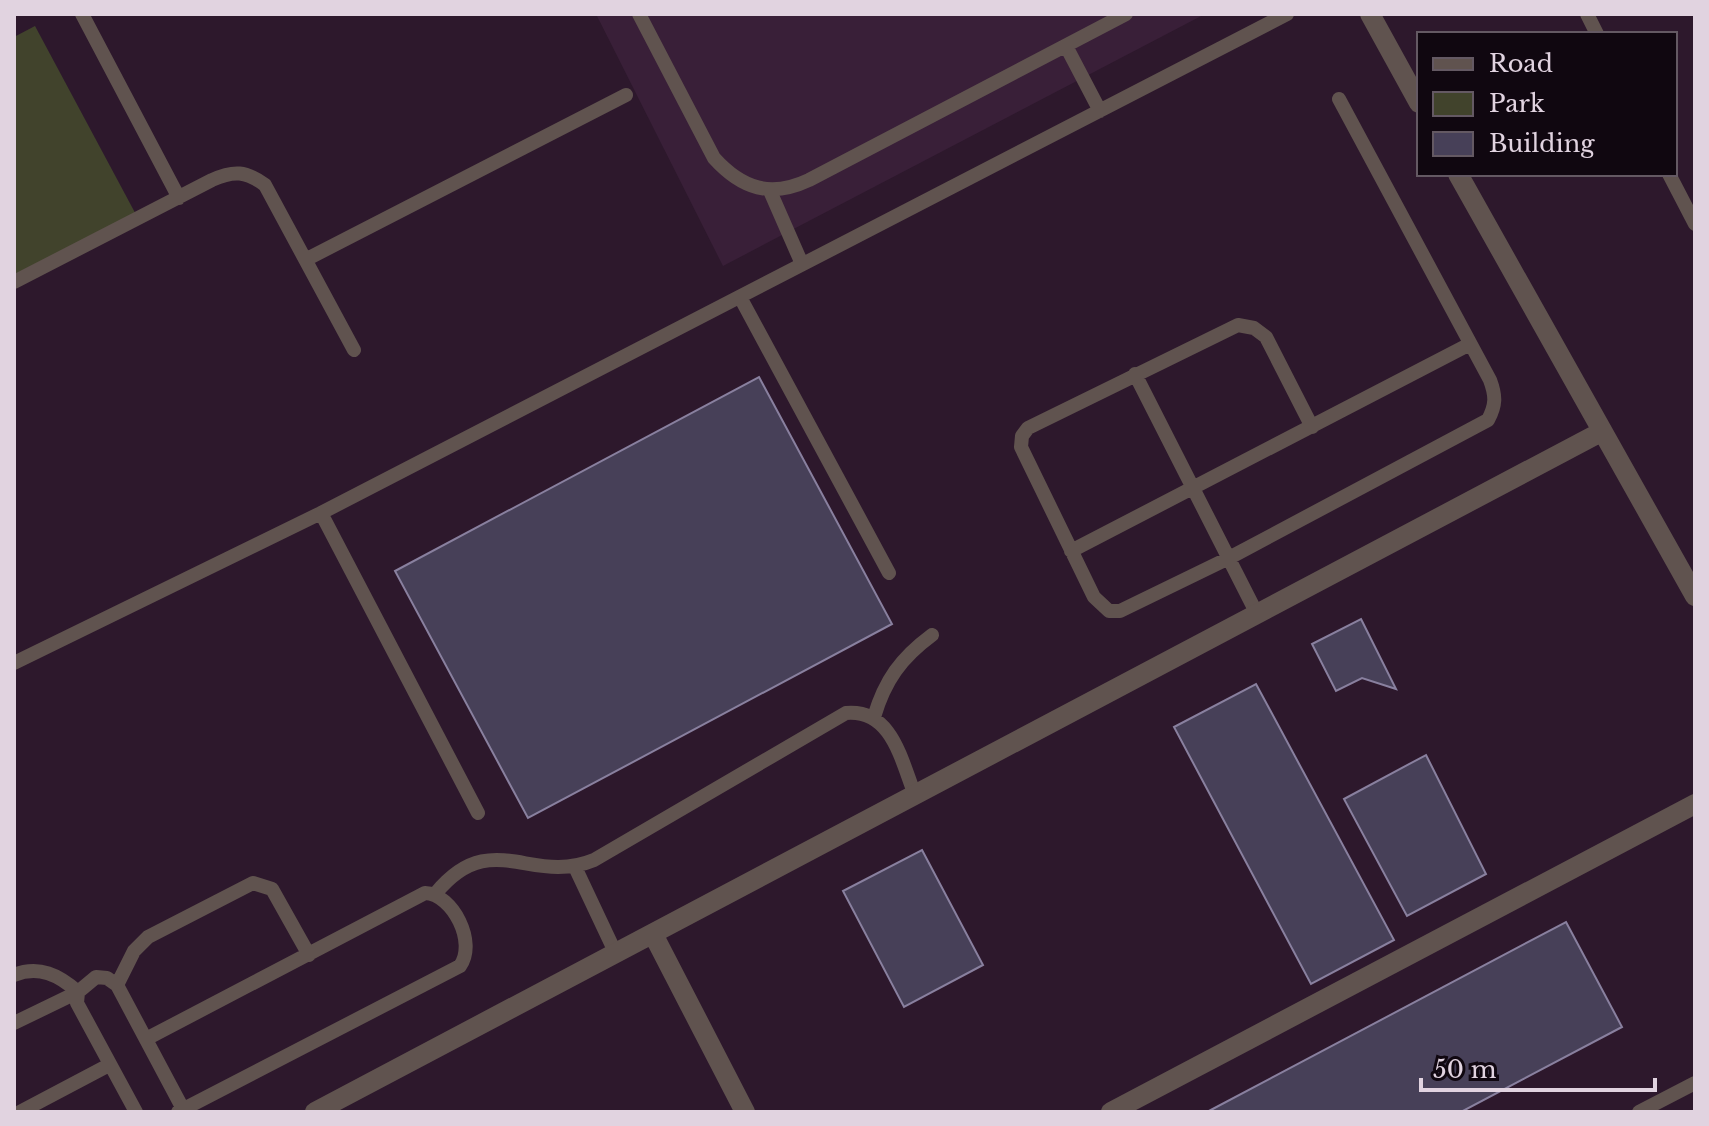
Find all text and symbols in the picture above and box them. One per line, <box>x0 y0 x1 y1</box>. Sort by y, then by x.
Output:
legend <box>1417 32 1677 176</box>
text: Road <box>1489 49 1553 78</box>
text: Park <box>1489 89 1545 118</box>
text: Building <box>1489 129 1595 158</box>
scale bar <box>1421 1042 1655 1092</box>
text: 50 m <box>1433 1055 1497 1084</box>

